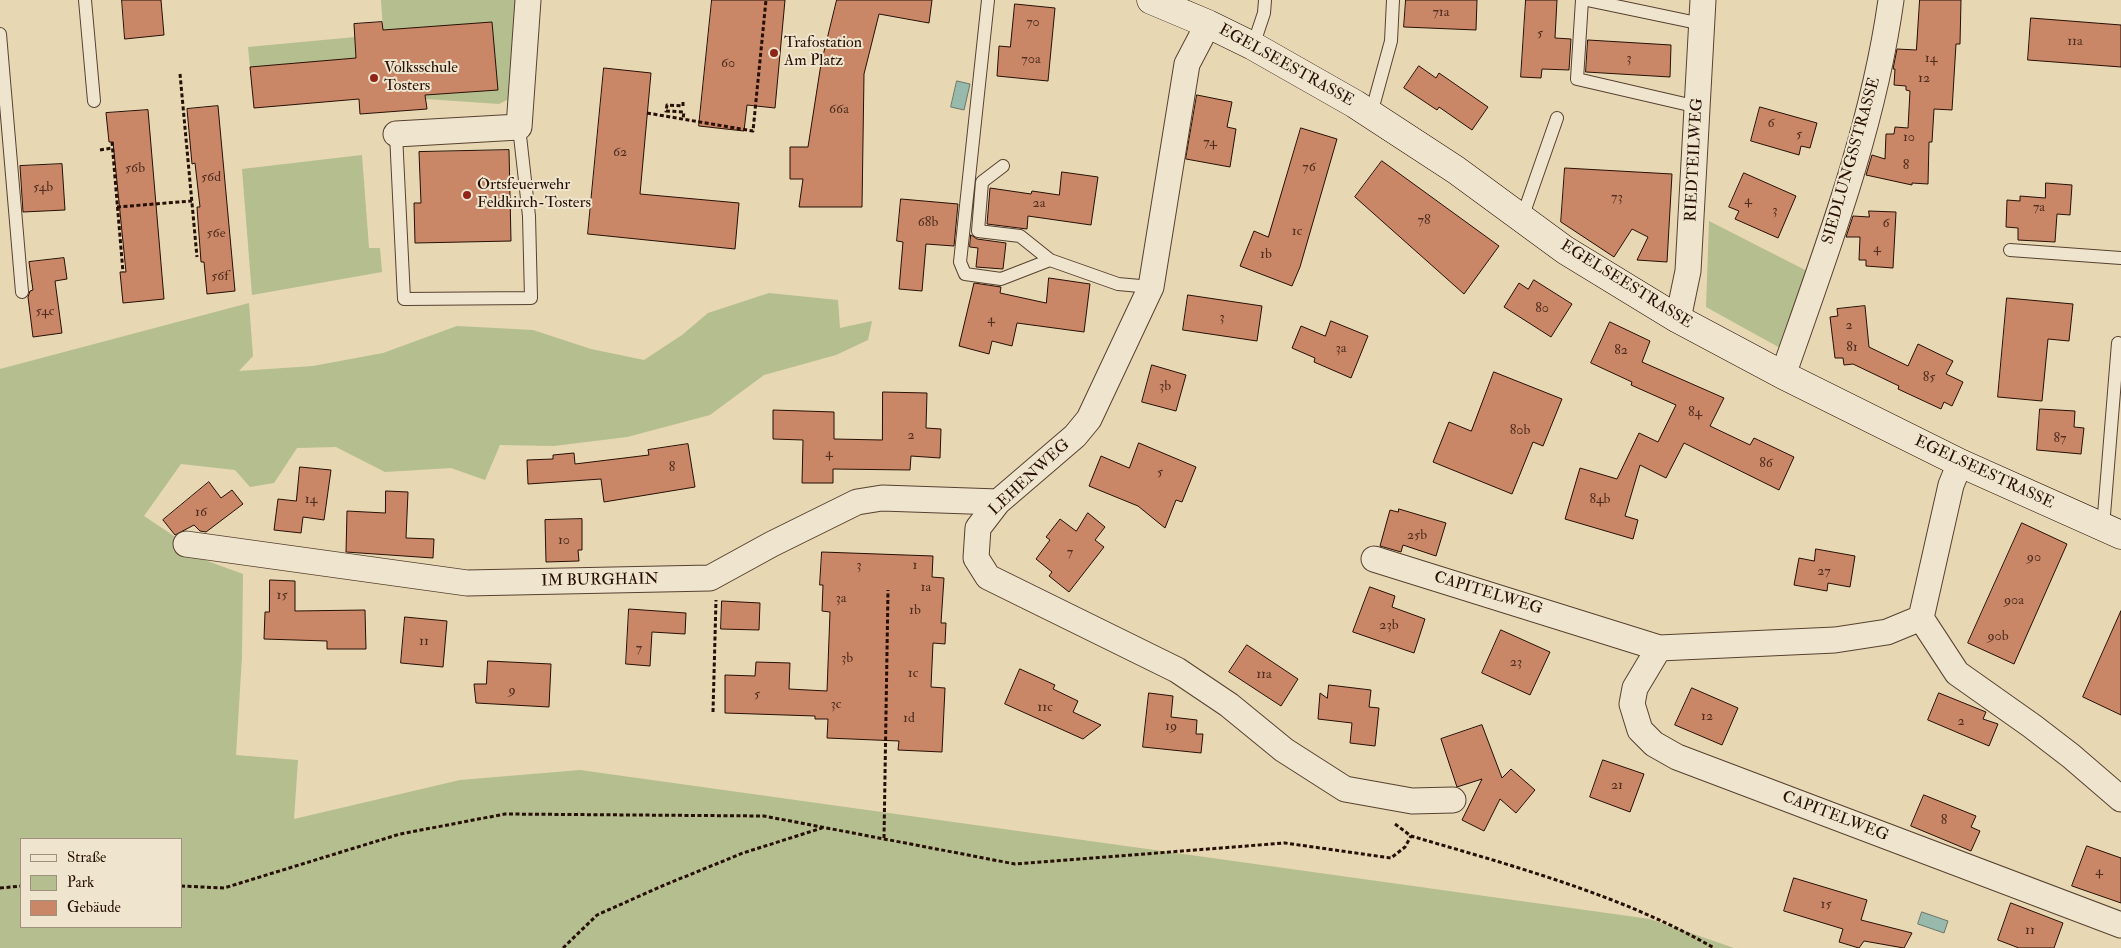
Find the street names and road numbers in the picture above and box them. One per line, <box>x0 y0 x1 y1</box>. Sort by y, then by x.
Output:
street label: EGELSEESTRASSE <box>1215 21 1357 111</box>
street label: SIEDLUNGSSTRASSE <box>1819 75 1885 247</box>
street label: RIEDTEILWEG <box>1682 98 1708 222</box>
street label: EGELSEESTRASSE <box>1557 237 1695 333</box>
street label: EGELSEESTRASSE <box>1911 432 2057 514</box>
street label: LEHENWEG <box>986 436 1074 520</box>
street label: CAPITELWEG <box>1431 568 1545 620</box>
street label: IM BURGHAIN <box>541 570 659 592</box>
street label: CAPITELWEG <box>1779 788 1891 846</box>

